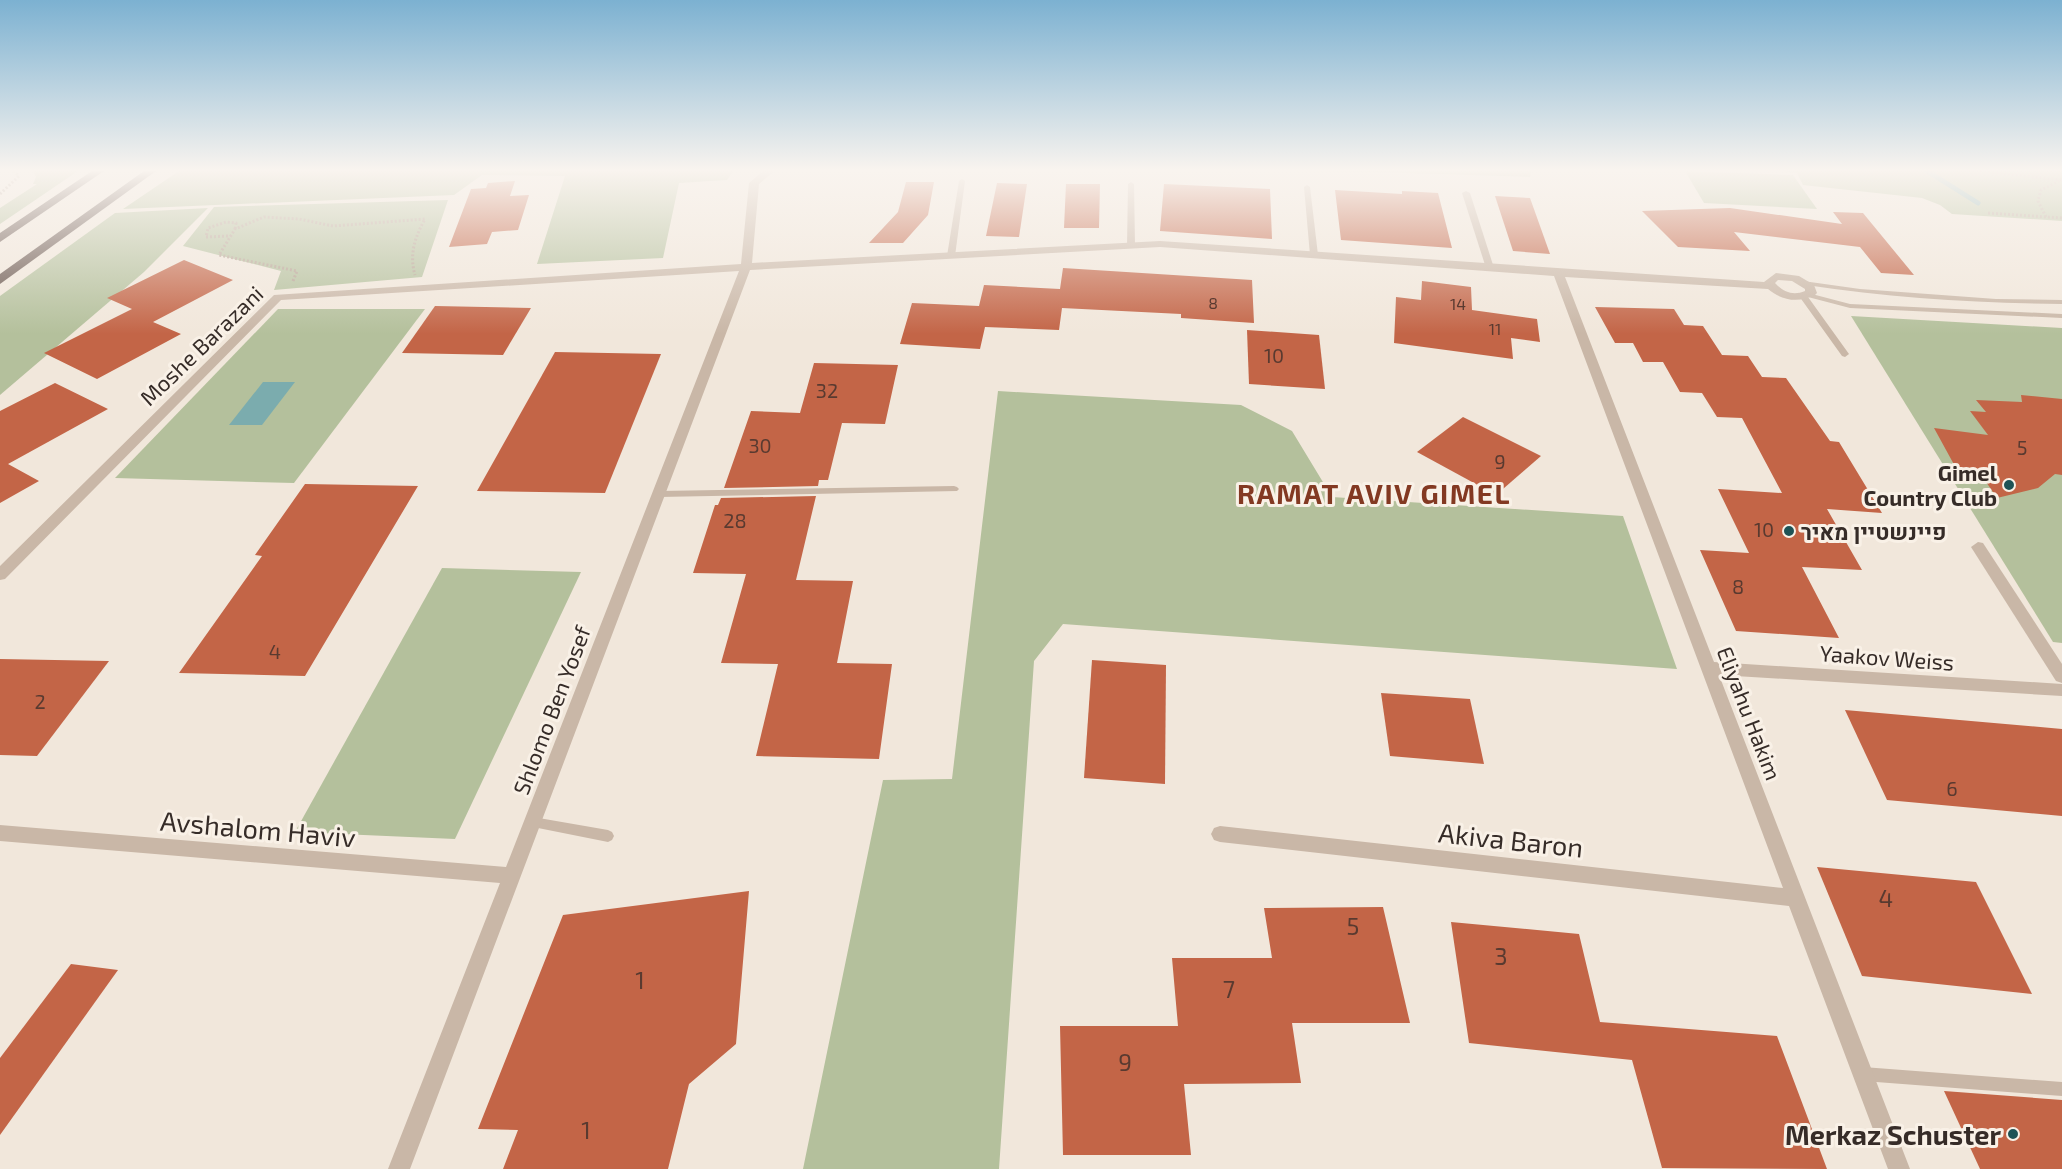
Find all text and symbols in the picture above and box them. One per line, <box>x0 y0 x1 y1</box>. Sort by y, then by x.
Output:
street label: Moshe Barazani <box>134 280 268 410</box>
house number: 8 <box>1208 293 1218 312</box>
house number: 14 <box>1450 294 1466 313</box>
house number: 11 <box>1489 319 1501 338</box>
house number: 10 <box>1264 343 1284 367</box>
house number: 32 <box>816 378 838 402</box>
house number: 30 <box>748 433 772 457</box>
house number: 5 <box>2017 435 2027 459</box>
house number: 9 <box>1494 449 1506 473</box>
place label: Gimel Country Club <box>1863 459 1998 511</box>
district label: RAMAT AVIV GIMEL <box>1237 476 1511 510</box>
marker: Gimel Country Club <box>2002 478 2016 492</box>
house number: 28 <box>723 508 747 532</box>
house number: 10 <box>1754 517 1774 541</box>
place label: פיינשטיין מאיר <box>1801 518 1946 544</box>
marker: פיינשטיין מאיר <box>1782 524 1796 538</box>
house number: 8 <box>1732 574 1744 598</box>
street label: Shlomo Ben Yosef <box>507 622 595 798</box>
house number: 4 <box>269 639 281 663</box>
street label: Yaakov Weiss <box>1819 639 1955 675</box>
street label: Eliyahu Hakim <box>1713 643 1787 783</box>
house number: 2 <box>34 689 46 713</box>
house number: 6 <box>1946 776 1958 800</box>
street label: Avshalom Haviv <box>159 804 357 852</box>
street label: Akiva Baron <box>1437 815 1585 863</box>
house number: 4 <box>1879 883 1893 912</box>
house number: 5 <box>1347 911 1359 940</box>
house number: 3 <box>1494 941 1508 970</box>
house number: 1 <box>635 965 645 994</box>
house number: 7 <box>1223 974 1235 1003</box>
house number: 9 <box>1118 1047 1132 1076</box>
house number: 1 <box>581 1115 591 1144</box>
place label: Merkaz Schuster <box>1785 1118 2001 1150</box>
marker: Merkaz Schuster <box>2006 1127 2020 1141</box>

